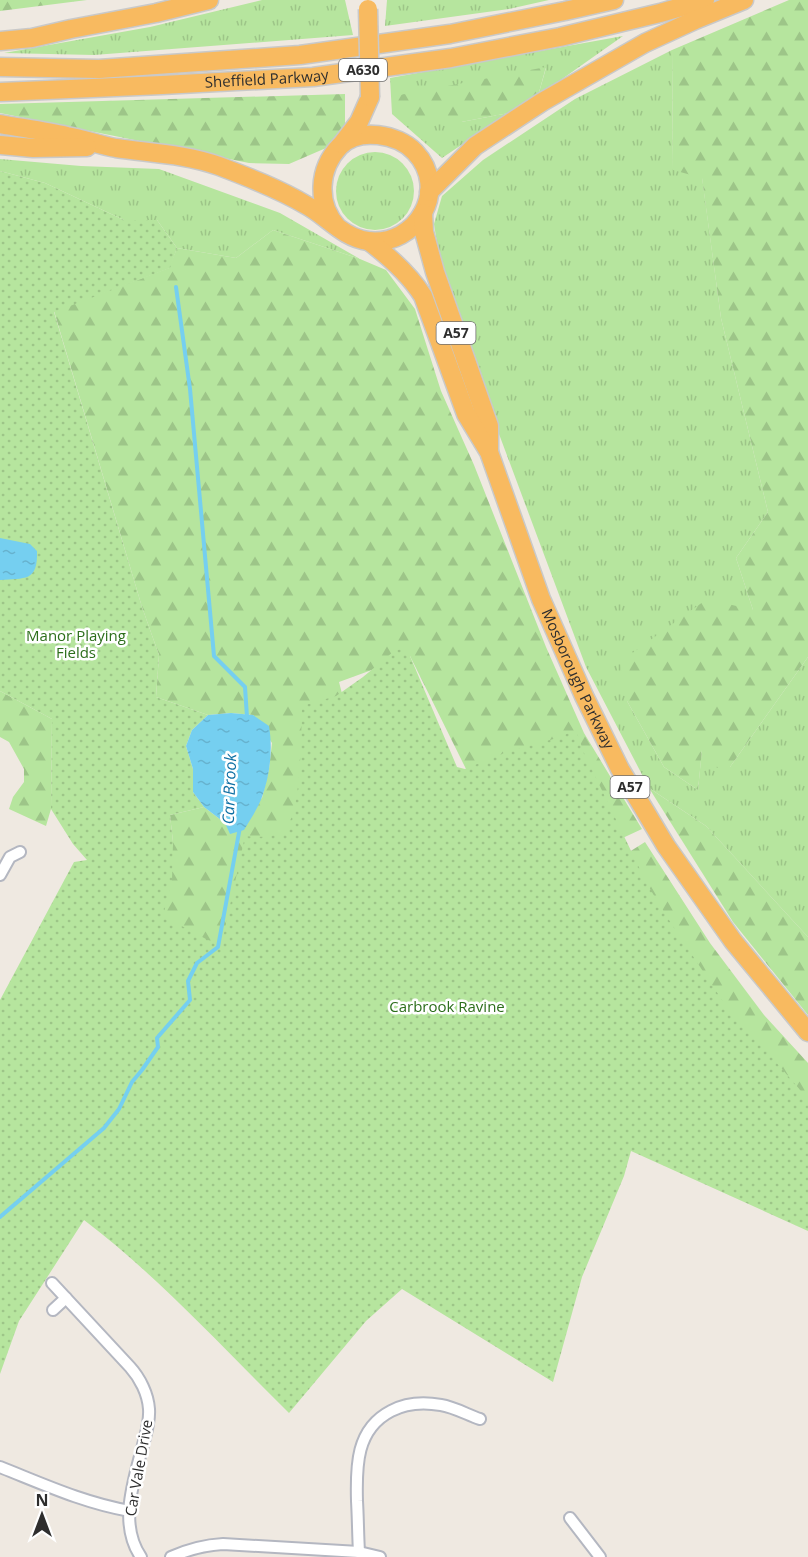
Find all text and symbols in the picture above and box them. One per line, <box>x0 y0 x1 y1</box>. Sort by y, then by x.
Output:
road number: A630 <box>339 59 387 81</box>
street label: Sheffield Parkway <box>204 64 330 92</box>
road number: A57 <box>436 322 476 344</box>
street label: Mosborough Parkway <box>538 605 620 753</box>
park label: Manor Playing Fields <box>26 625 126 662</box>
water label: Car Brook <box>217 752 241 825</box>
road number: A57 <box>610 776 650 798</box>
park label: Carbrook Ravine <box>389 996 505 1016</box>
street label: Car Vale Drive <box>120 1418 156 1518</box>
north arrow <box>12 1485 72 1545</box>
text: N <box>35 1489 49 1511</box>

